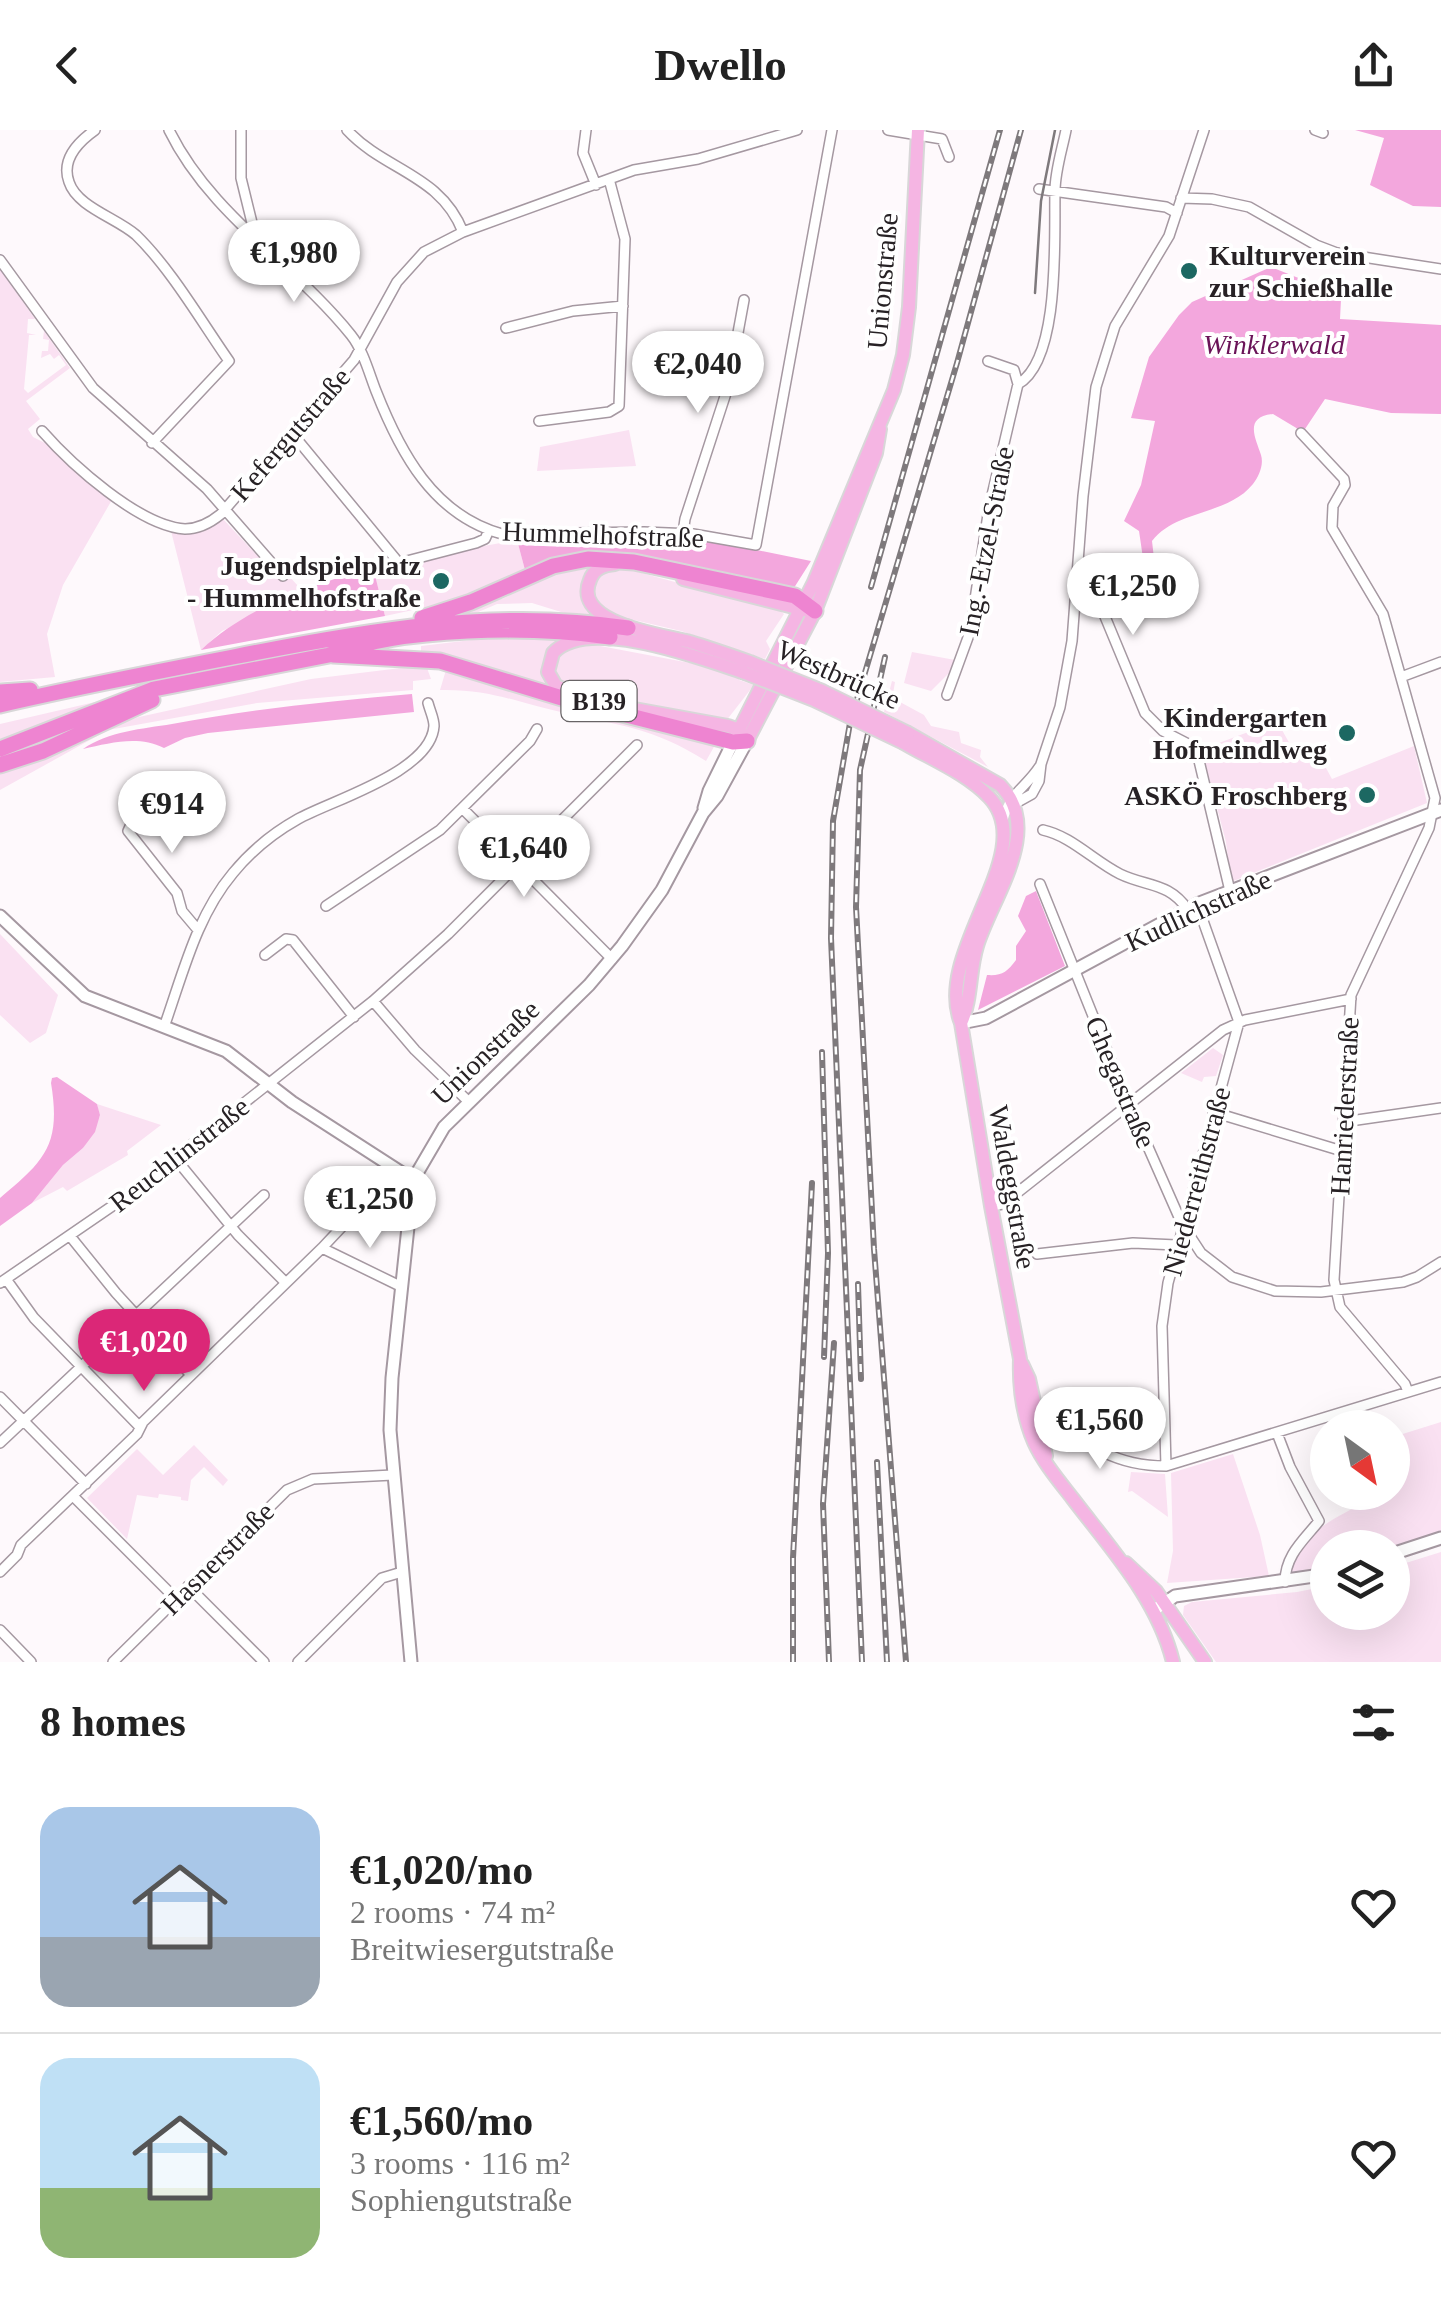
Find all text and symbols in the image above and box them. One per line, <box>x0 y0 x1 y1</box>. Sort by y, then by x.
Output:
icon: back <box>40 38 95 93</box>
icon: share <box>1346 38 1401 93</box>
text: Dwello <box>654 40 787 90</box>
street label: Unionstraße <box>861 212 904 351</box>
pin: €1,980 <box>213 220 375 305</box>
text: €1,980 <box>250 234 338 270</box>
place label: Kulturverein zur Schießhalle <box>1209 240 1393 303</box>
marker: Kulturverein zur Schießhalle <box>1178 260 1200 282</box>
park label: Winklerwald <box>1203 329 1346 360</box>
pin: €2,040 <box>617 331 779 416</box>
text: €2,040 <box>654 345 742 381</box>
street label: Kefergutstraße <box>224 362 356 507</box>
street label: Ing.-Etzel-Straße <box>953 444 1020 638</box>
street label: Hummelhofstraße <box>501 515 705 554</box>
place label: Jugendspielplatz - Hummelhofstraße <box>187 550 421 613</box>
pin: €1,250 <box>1052 553 1214 638</box>
text: €1,250 <box>1089 567 1177 603</box>
marker: Jugendspielplatz - Hummelhofstraße <box>430 570 452 592</box>
street label: Westbrücke <box>772 634 905 715</box>
road number: B139 <box>562 681 636 721</box>
place label: Kindergarten Hofmeindlweg <box>1153 702 1327 765</box>
marker: Kindergarten Hofmeindlweg <box>1336 722 1358 744</box>
pin: €914 <box>113 771 231 856</box>
place label: ASKÖ Froschberg <box>1124 780 1347 811</box>
marker: ASKÖ Froschberg <box>1356 784 1378 806</box>
text: €914 <box>140 785 204 821</box>
pin: €1,640 <box>443 815 605 900</box>
text: €1,640 <box>480 829 568 865</box>
street label: Kudlichstraße <box>1120 863 1276 958</box>
street label: Unionstraße <box>425 994 545 1111</box>
street label: Ghegastraße <box>1079 1012 1162 1153</box>
street label: Hanriederstraße <box>1324 1016 1365 1196</box>
street label: Niederreithstraße <box>1156 1083 1237 1279</box>
street label: Reuchlinstraße <box>104 1090 255 1218</box>
street label: Waldeggstraße <box>983 1103 1042 1271</box>
pin: €1,250 <box>289 1166 451 1251</box>
text: €1,250 <box>326 1180 414 1216</box>
pin: €1,020 <box>63 1309 225 1394</box>
text: €1,020 <box>100 1323 188 1359</box>
pin: €1,560 <box>1019 1387 1181 1472</box>
text: €1,560 <box>1056 1401 1144 1437</box>
north arrow <box>1310 1410 1410 1510</box>
map controls <box>1310 1410 1410 1630</box>
street label: Hasnerstraße <box>155 1496 280 1621</box>
button: layers <box>1310 1530 1410 1630</box>
icon: filters <box>1346 1695 1401 1750</box>
text: 8 homes <box>40 1699 186 1745</box>
icon: home <box>120 1847 240 1967</box>
text: €1,020/mo <box>350 1847 533 1893</box>
icon: heart <box>1346 1880 1401 1935</box>
text: 2 rooms · 74 m² <box>350 1894 555 1930</box>
text: Breitwiesergutstraße <box>350 1931 614 1967</box>
icon: home <box>120 2098 240 2218</box>
text: €1,560/mo <box>350 2098 533 2144</box>
icon: heart <box>1346 2131 1401 2186</box>
text: 3 rooms · 116 m² <box>350 2145 570 2181</box>
text: Sophiengutstraße <box>350 2182 572 2218</box>

